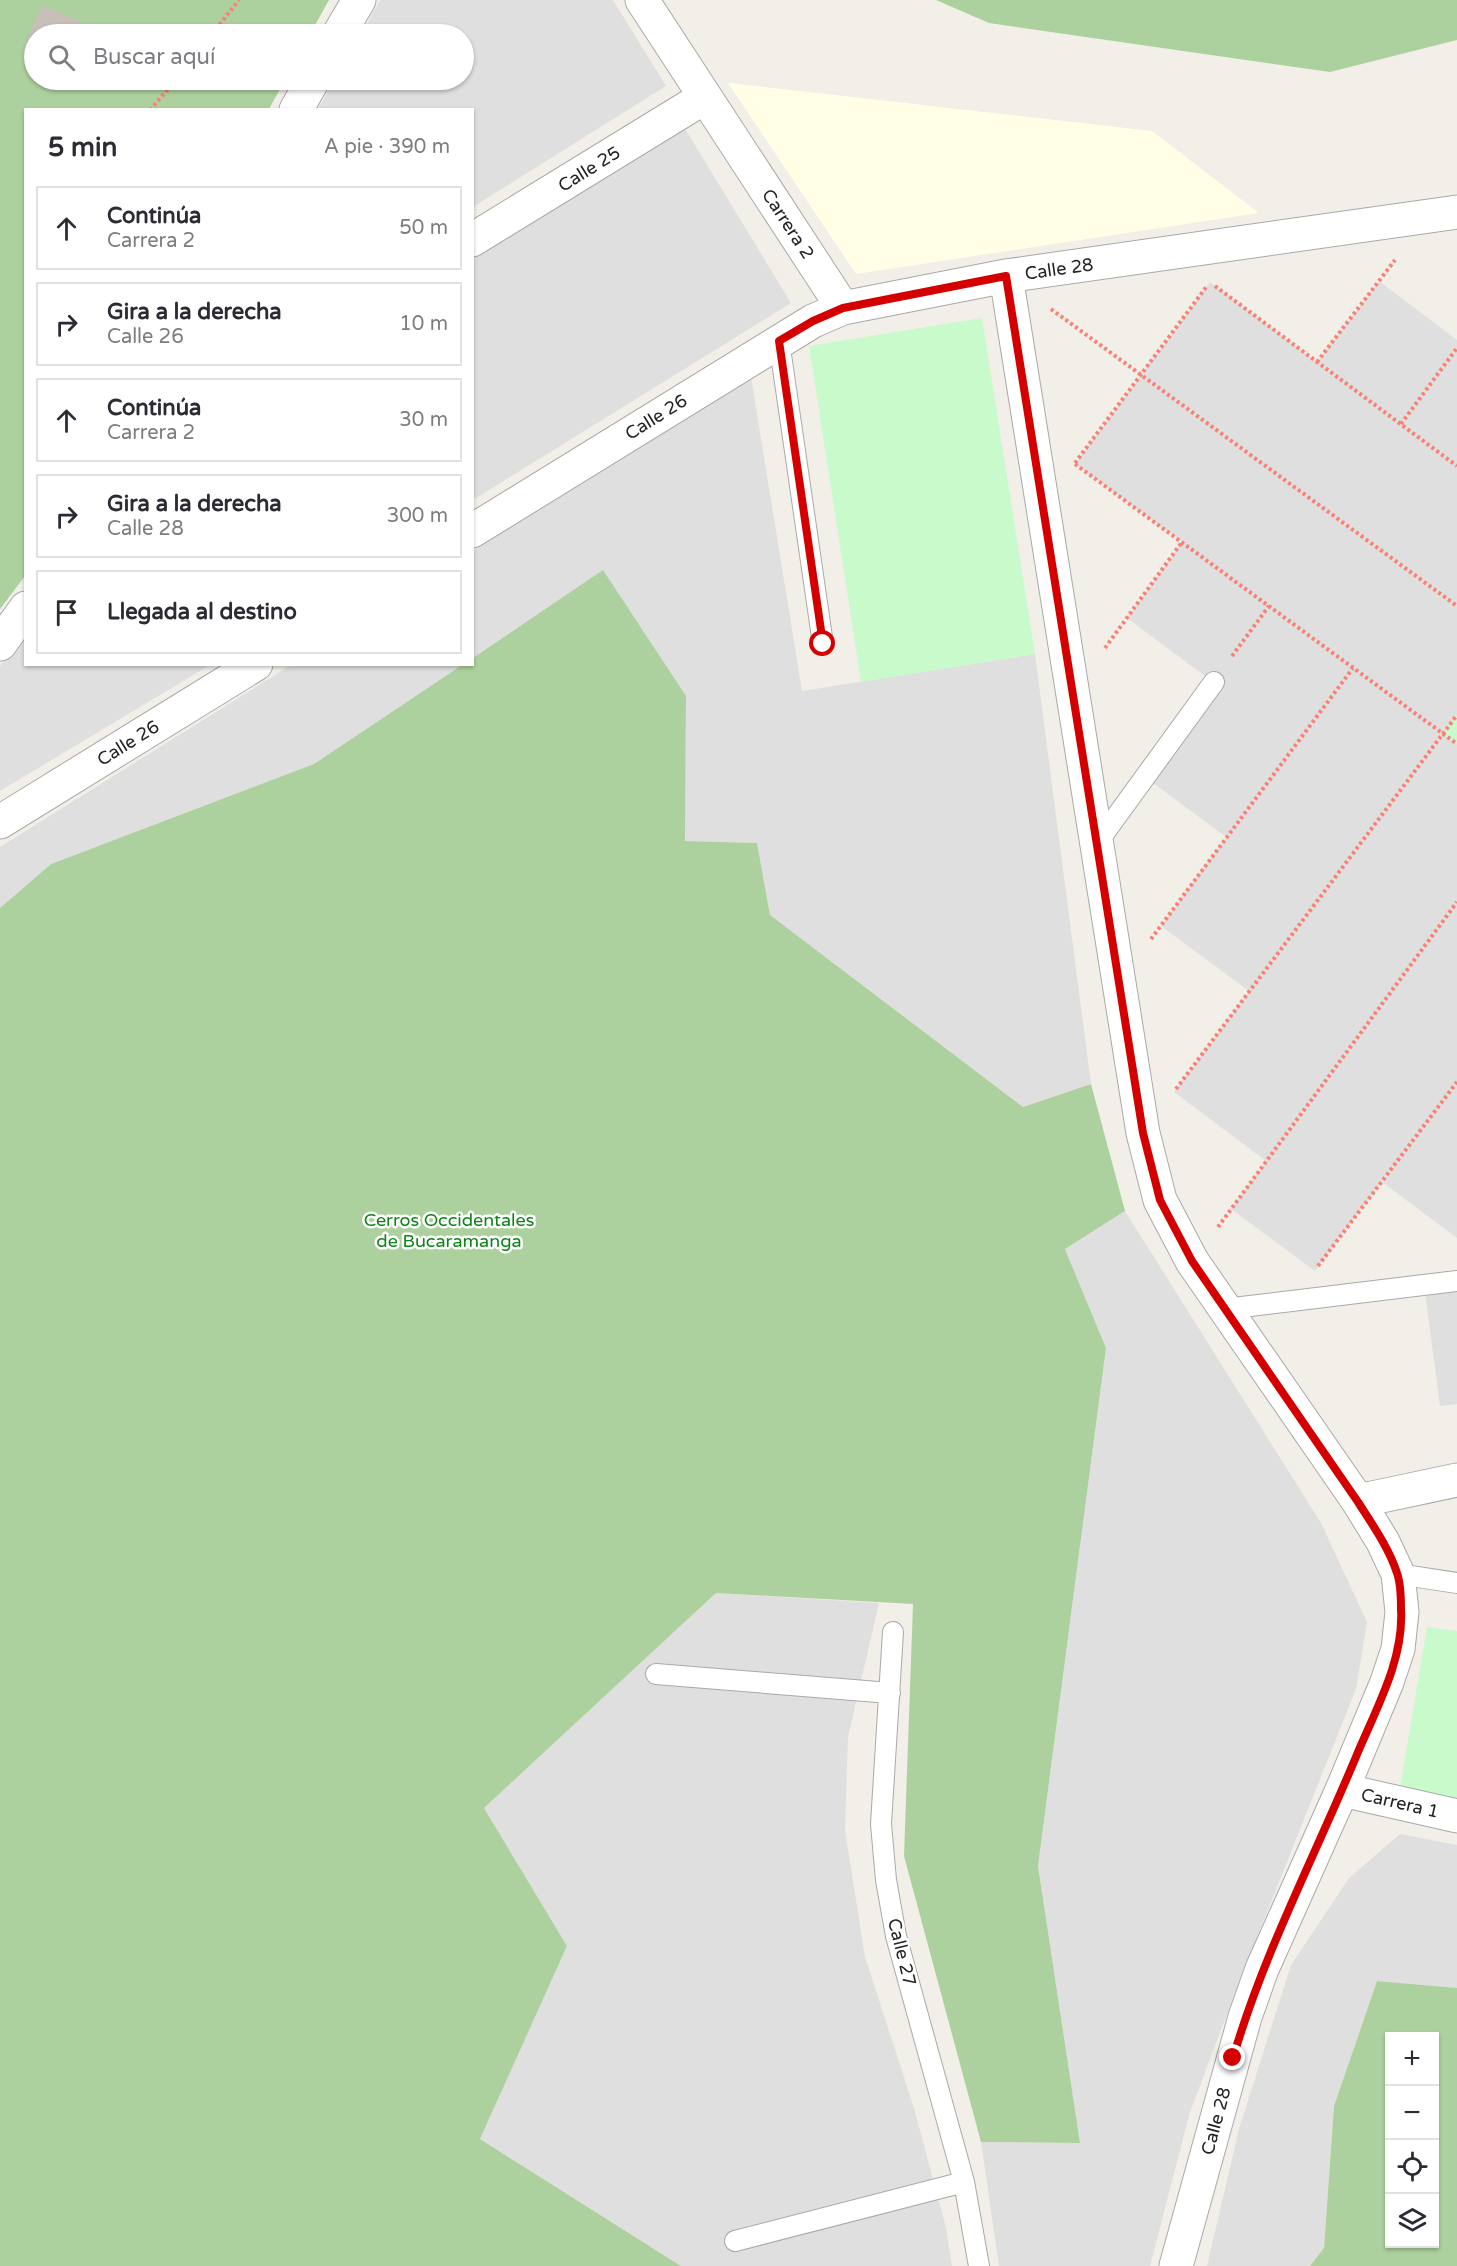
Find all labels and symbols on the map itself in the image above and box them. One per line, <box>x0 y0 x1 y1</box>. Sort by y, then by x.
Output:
street label: Calle 25 <box>554 141 624 197</box>
street label: Carrera 2 <box>757 185 819 263</box>
street label: Calle 28 <box>1023 253 1095 285</box>
street label: Calle 26 <box>621 389 691 445</box>
route start <box>809 630 835 656</box>
street label: Calle 26 <box>93 715 163 771</box>
park label: Cerros Occidentales de Bucaramanga <box>364 1209 534 1252</box>
street label: Carrera 1 <box>1359 1783 1441 1823</box>
street label: Calle 27 <box>883 1916 921 1988</box>
route end <box>1219 2044 1245 2070</box>
street label: Calle 28 <box>1196 2085 1236 2157</box>

